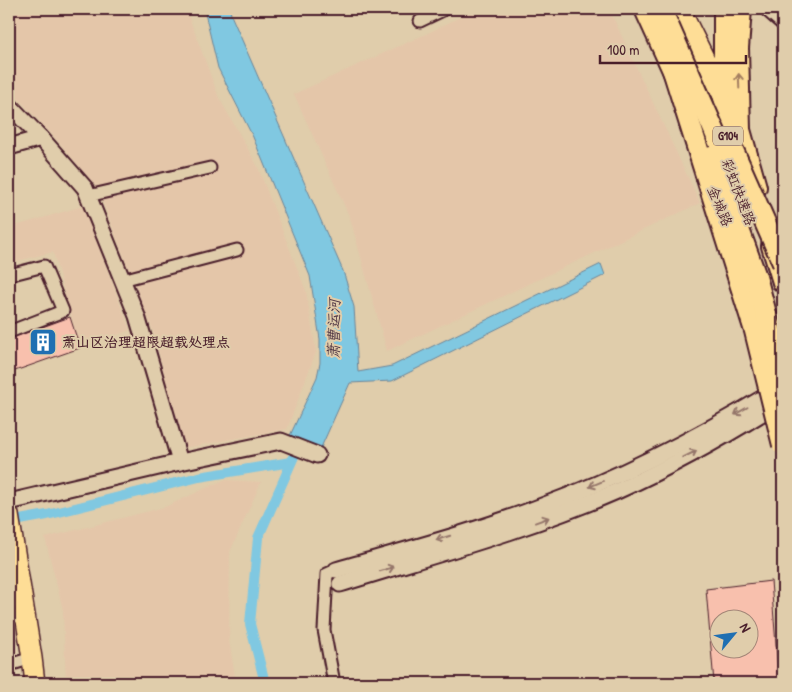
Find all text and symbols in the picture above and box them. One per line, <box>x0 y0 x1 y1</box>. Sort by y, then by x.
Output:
scale bar <box>600 32 746 64</box>
text: 100 m <box>607 39 640 60</box>
one-way arrow <box>734 74 744 90</box>
road number: G104 <box>713 126 743 146</box>
street label: 彩虹快速路 <box>718 156 761 228</box>
street label: 金城路 <box>704 183 737 229</box>
water label: 萧曹运河 <box>322 296 345 359</box>
building icon: 萧山区治理超限超载处理点 <box>28 327 58 357</box>
place label: 萧山区治理超限超载处理点 <box>62 332 230 351</box>
one-way arrow <box>735 407 749 417</box>
one-way arrow <box>682 449 697 458</box>
one-way arrow <box>589 481 604 490</box>
one-way arrow <box>534 515 549 524</box>
one-way arrow <box>436 534 452 544</box>
one-way arrow <box>379 564 395 574</box>
north arrow <box>710 610 760 660</box>
text: N <box>736 620 756 636</box>

